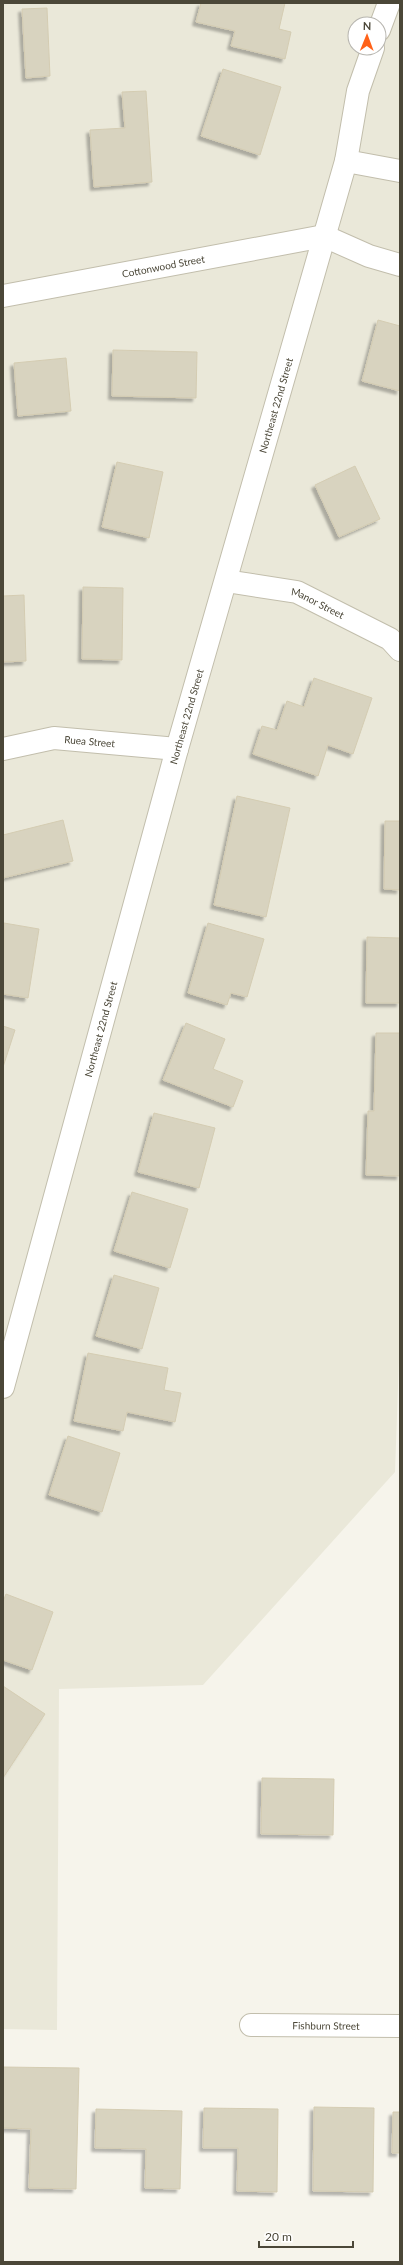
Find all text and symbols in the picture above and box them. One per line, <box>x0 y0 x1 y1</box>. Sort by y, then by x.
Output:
north arrow <box>347 16 387 56</box>
text: N <box>363 19 372 32</box>
street label: Cottonwood Street <box>121 252 206 280</box>
street label: Northeast 22nd Street <box>256 356 295 454</box>
street label: Manor Street <box>290 585 347 621</box>
street label: Northeast 22nd Street <box>167 667 206 766</box>
street label: Ruea Street <box>64 733 116 749</box>
street label: Northeast 22nd Street <box>82 980 119 1078</box>
street label: Fishburn Street <box>292 2019 360 2032</box>
scale bar <box>259 2223 353 2249</box>
text: 20 m <box>265 2229 292 2244</box>

